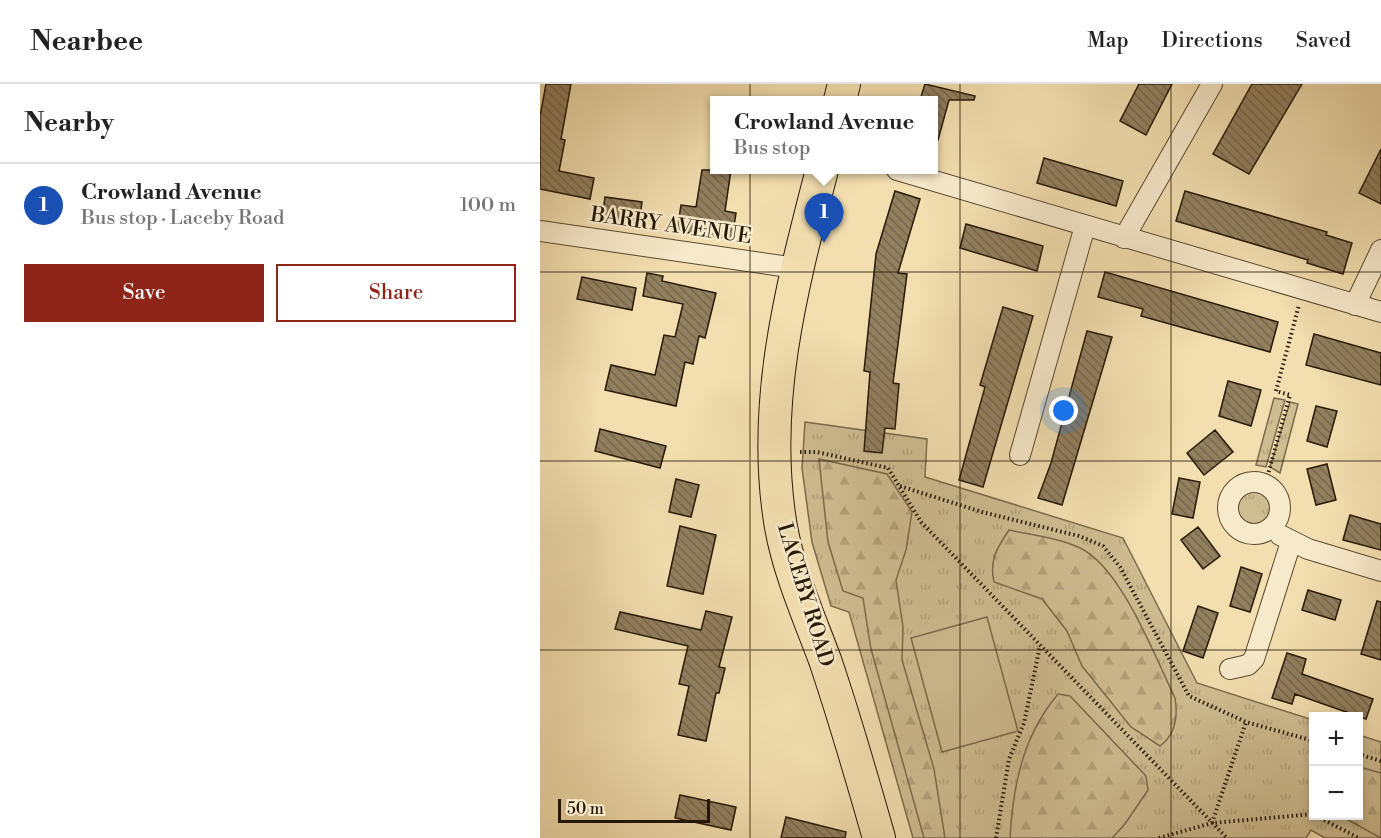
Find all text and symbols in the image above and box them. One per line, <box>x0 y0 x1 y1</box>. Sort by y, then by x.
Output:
text: Nearbee <box>30 24 143 59</box>
text: Map <box>1087 28 1129 54</box>
text: Directions <box>1162 28 1263 54</box>
text: Saved <box>1296 28 1351 54</box>
popup <box>710 96 938 174</box>
text: Nearby <box>24 107 114 139</box>
text: Crowland Avenue <box>734 109 914 136</box>
text: Bus stop <box>734 136 811 161</box>
text: Crowland Avenue <box>81 179 261 206</box>
text: 1 <box>39 193 48 218</box>
text: 100 m <box>460 193 516 218</box>
pin: 1 <box>804 194 844 243</box>
street label: BARRY AVENUE <box>588 202 753 250</box>
text: Bus stop · Laceby Road <box>81 206 284 231</box>
button: Save <box>24 264 264 322</box>
button: Share <box>276 264 516 322</box>
your location <box>1049 396 1078 425</box>
street label: LACEBY ROAD <box>771 520 839 670</box>
map controls <box>1309 712 1363 820</box>
button: + <box>1309 712 1363 766</box>
button: − <box>1309 766 1363 820</box>
scale bar <box>558 796 710 824</box>
text: 50 m <box>567 799 604 819</box>

